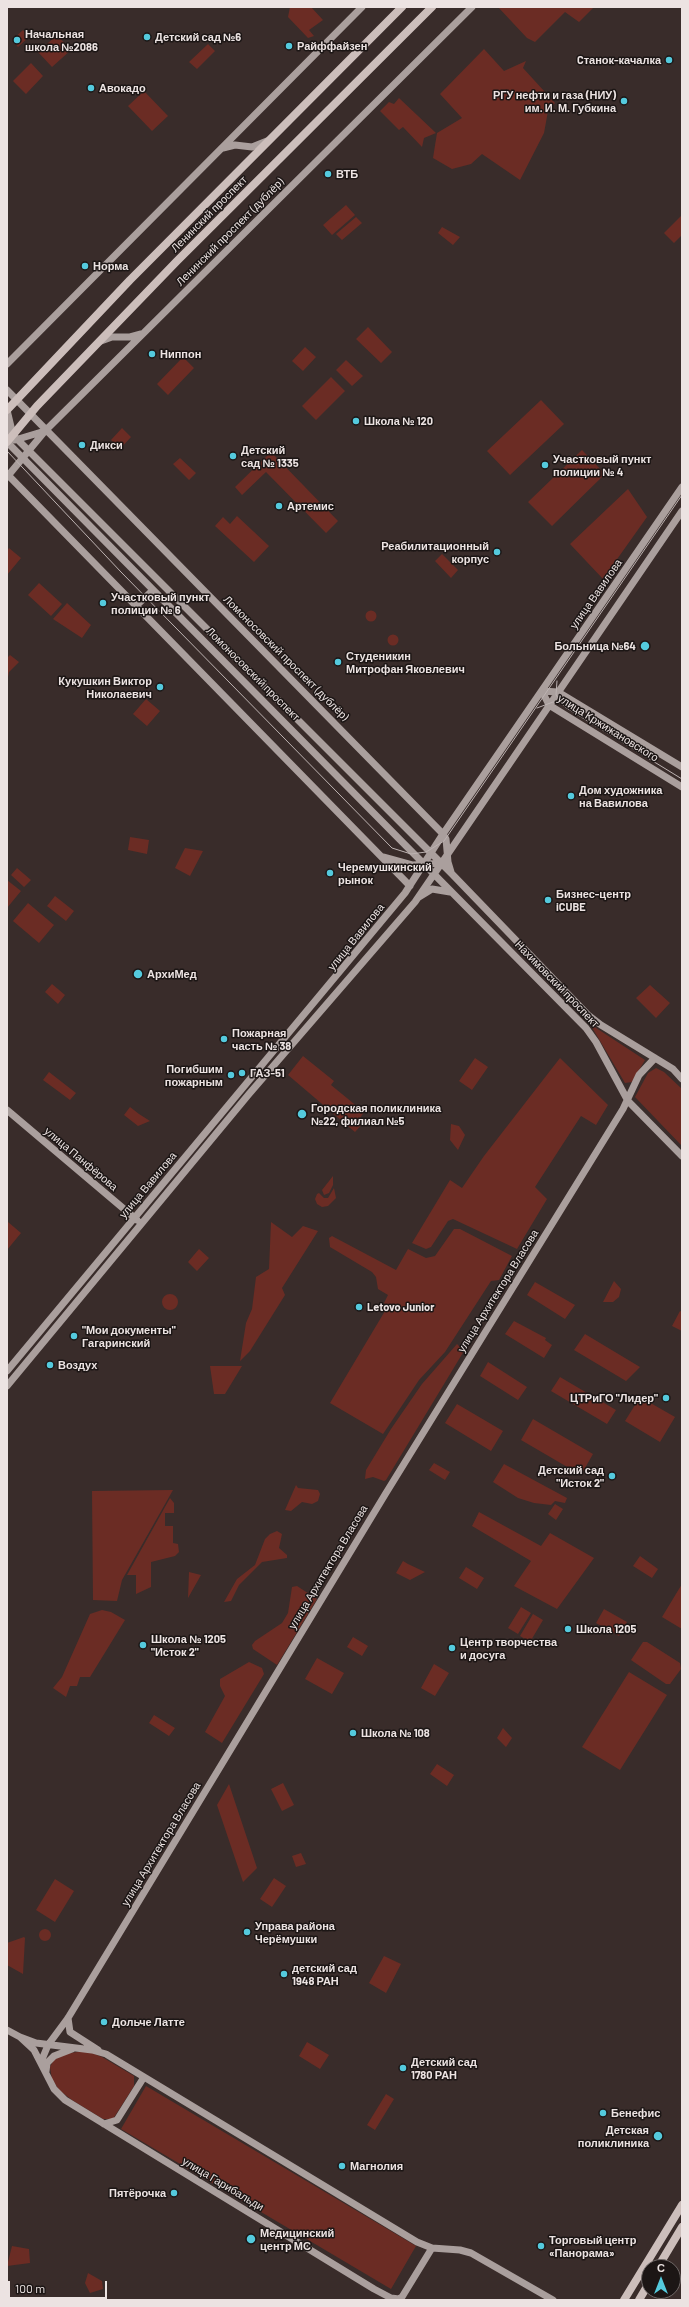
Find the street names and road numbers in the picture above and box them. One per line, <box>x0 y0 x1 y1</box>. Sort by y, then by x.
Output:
street label: Ленинский проспект <box>168 173 250 255</box>
street label: Ленинский проспект (дублёр) <box>173 175 287 289</box>
street label: улица Вавилова <box>567 556 625 632</box>
street label: Ломоносовский проспект (дублёр) <box>221 593 351 723</box>
street label: Ломоносовский проспект <box>203 624 303 724</box>
street label: улица Кржижановского <box>555 692 661 764</box>
street label: улица Вавилова <box>325 901 387 973</box>
street label: Нахимовский проспект <box>512 938 602 1030</box>
street label: улица Панфёрова <box>42 1124 120 1194</box>
street label: улица Вавилова <box>116 1149 180 1221</box>
street label: улица Архитектора Власова <box>455 1227 541 1355</box>
street label: улица Архитектора Власова <box>286 1503 370 1631</box>
street label: улица Архитектора Власова <box>119 1780 203 1908</box>
street label: улица Гарибальди <box>180 2154 266 2214</box>

